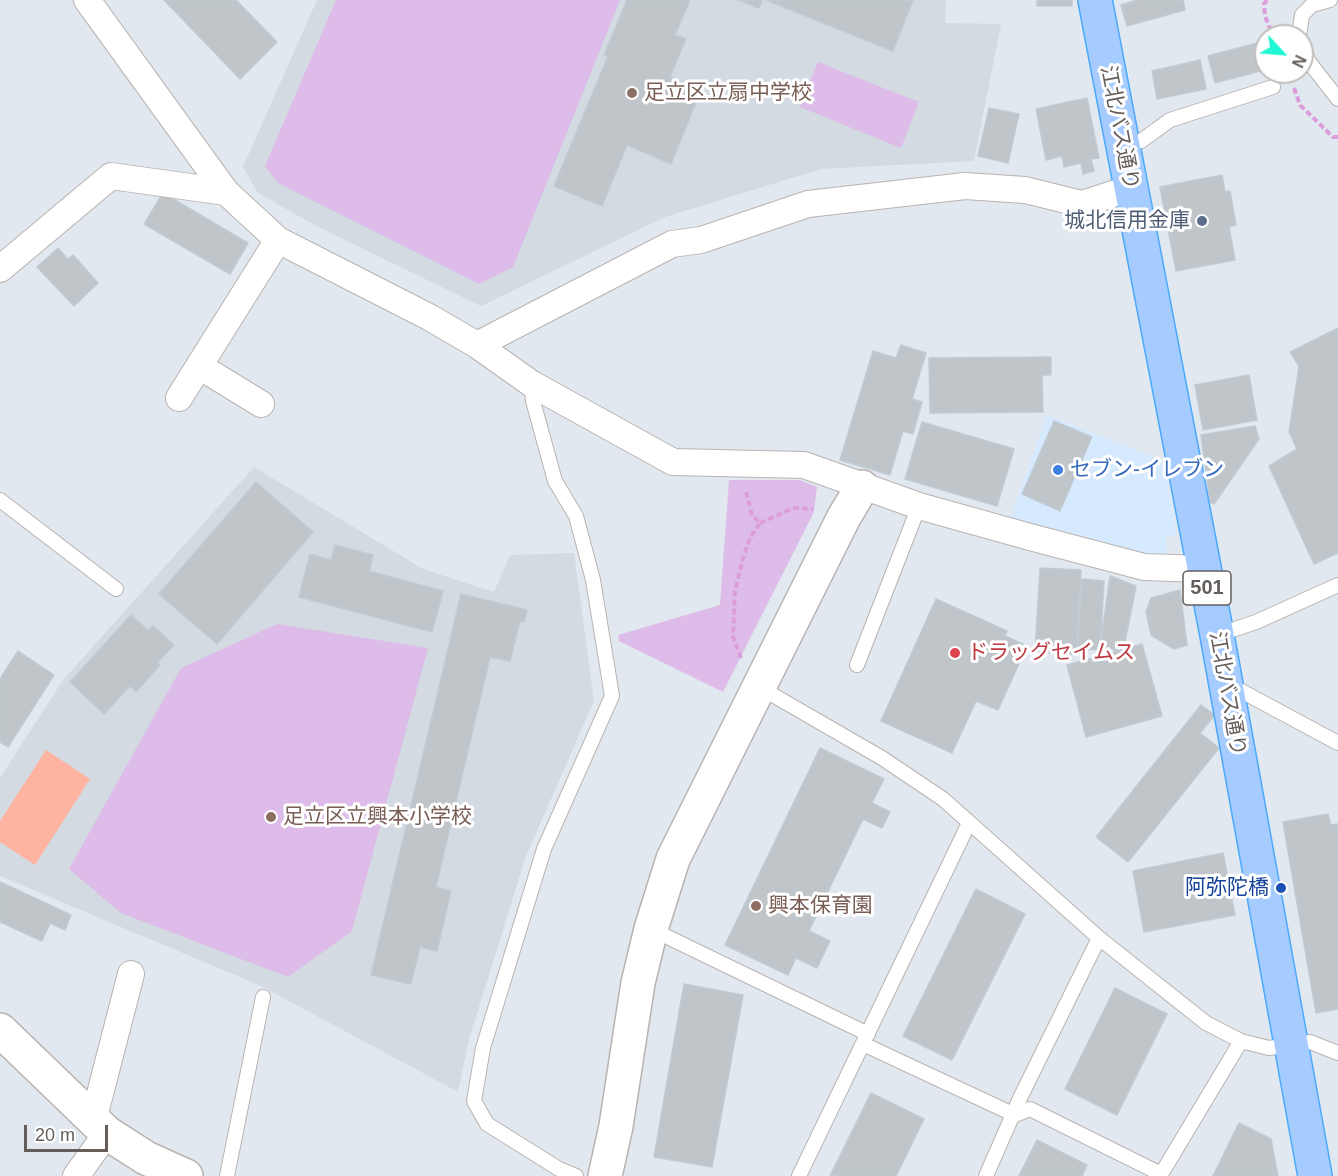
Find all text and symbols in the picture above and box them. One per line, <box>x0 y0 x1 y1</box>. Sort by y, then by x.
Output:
north arrow <box>1254 24 1314 84</box>
text: N <box>1289 52 1309 70</box>
street label: 江北バス通り <box>1095 64 1143 192</box>
place label: 足立区立扇中学校 <box>644 80 812 106</box>
marker: 足立区立扇中学校 <box>625 86 639 100</box>
place label: 城北信用金庫 <box>1064 208 1190 234</box>
marker: 城北信用金庫 <box>1195 214 1209 228</box>
place label: セブン-イレブン <box>1070 457 1224 483</box>
marker: セブン-イレブン <box>1051 463 1065 477</box>
road number: 501 <box>1183 571 1231 605</box>
street label: 江北バス通り <box>1204 630 1250 758</box>
place label: ドラッグセイムス <box>967 640 1135 666</box>
marker: ドラッグセイムス <box>948 646 962 660</box>
place label: 足立区立興本小学校 <box>283 804 472 830</box>
marker: 足立区立興本小学校 <box>264 810 278 824</box>
place label: 阿弥陀橋 <box>1185 875 1269 901</box>
marker: 阿弥陀橋 <box>1274 881 1288 895</box>
place label: 興本保育園 <box>768 893 873 919</box>
marker: 興本保育園 <box>749 899 763 913</box>
scale bar <box>27 1113 111 1151</box>
text: 20 m <box>35 1125 75 1145</box>

